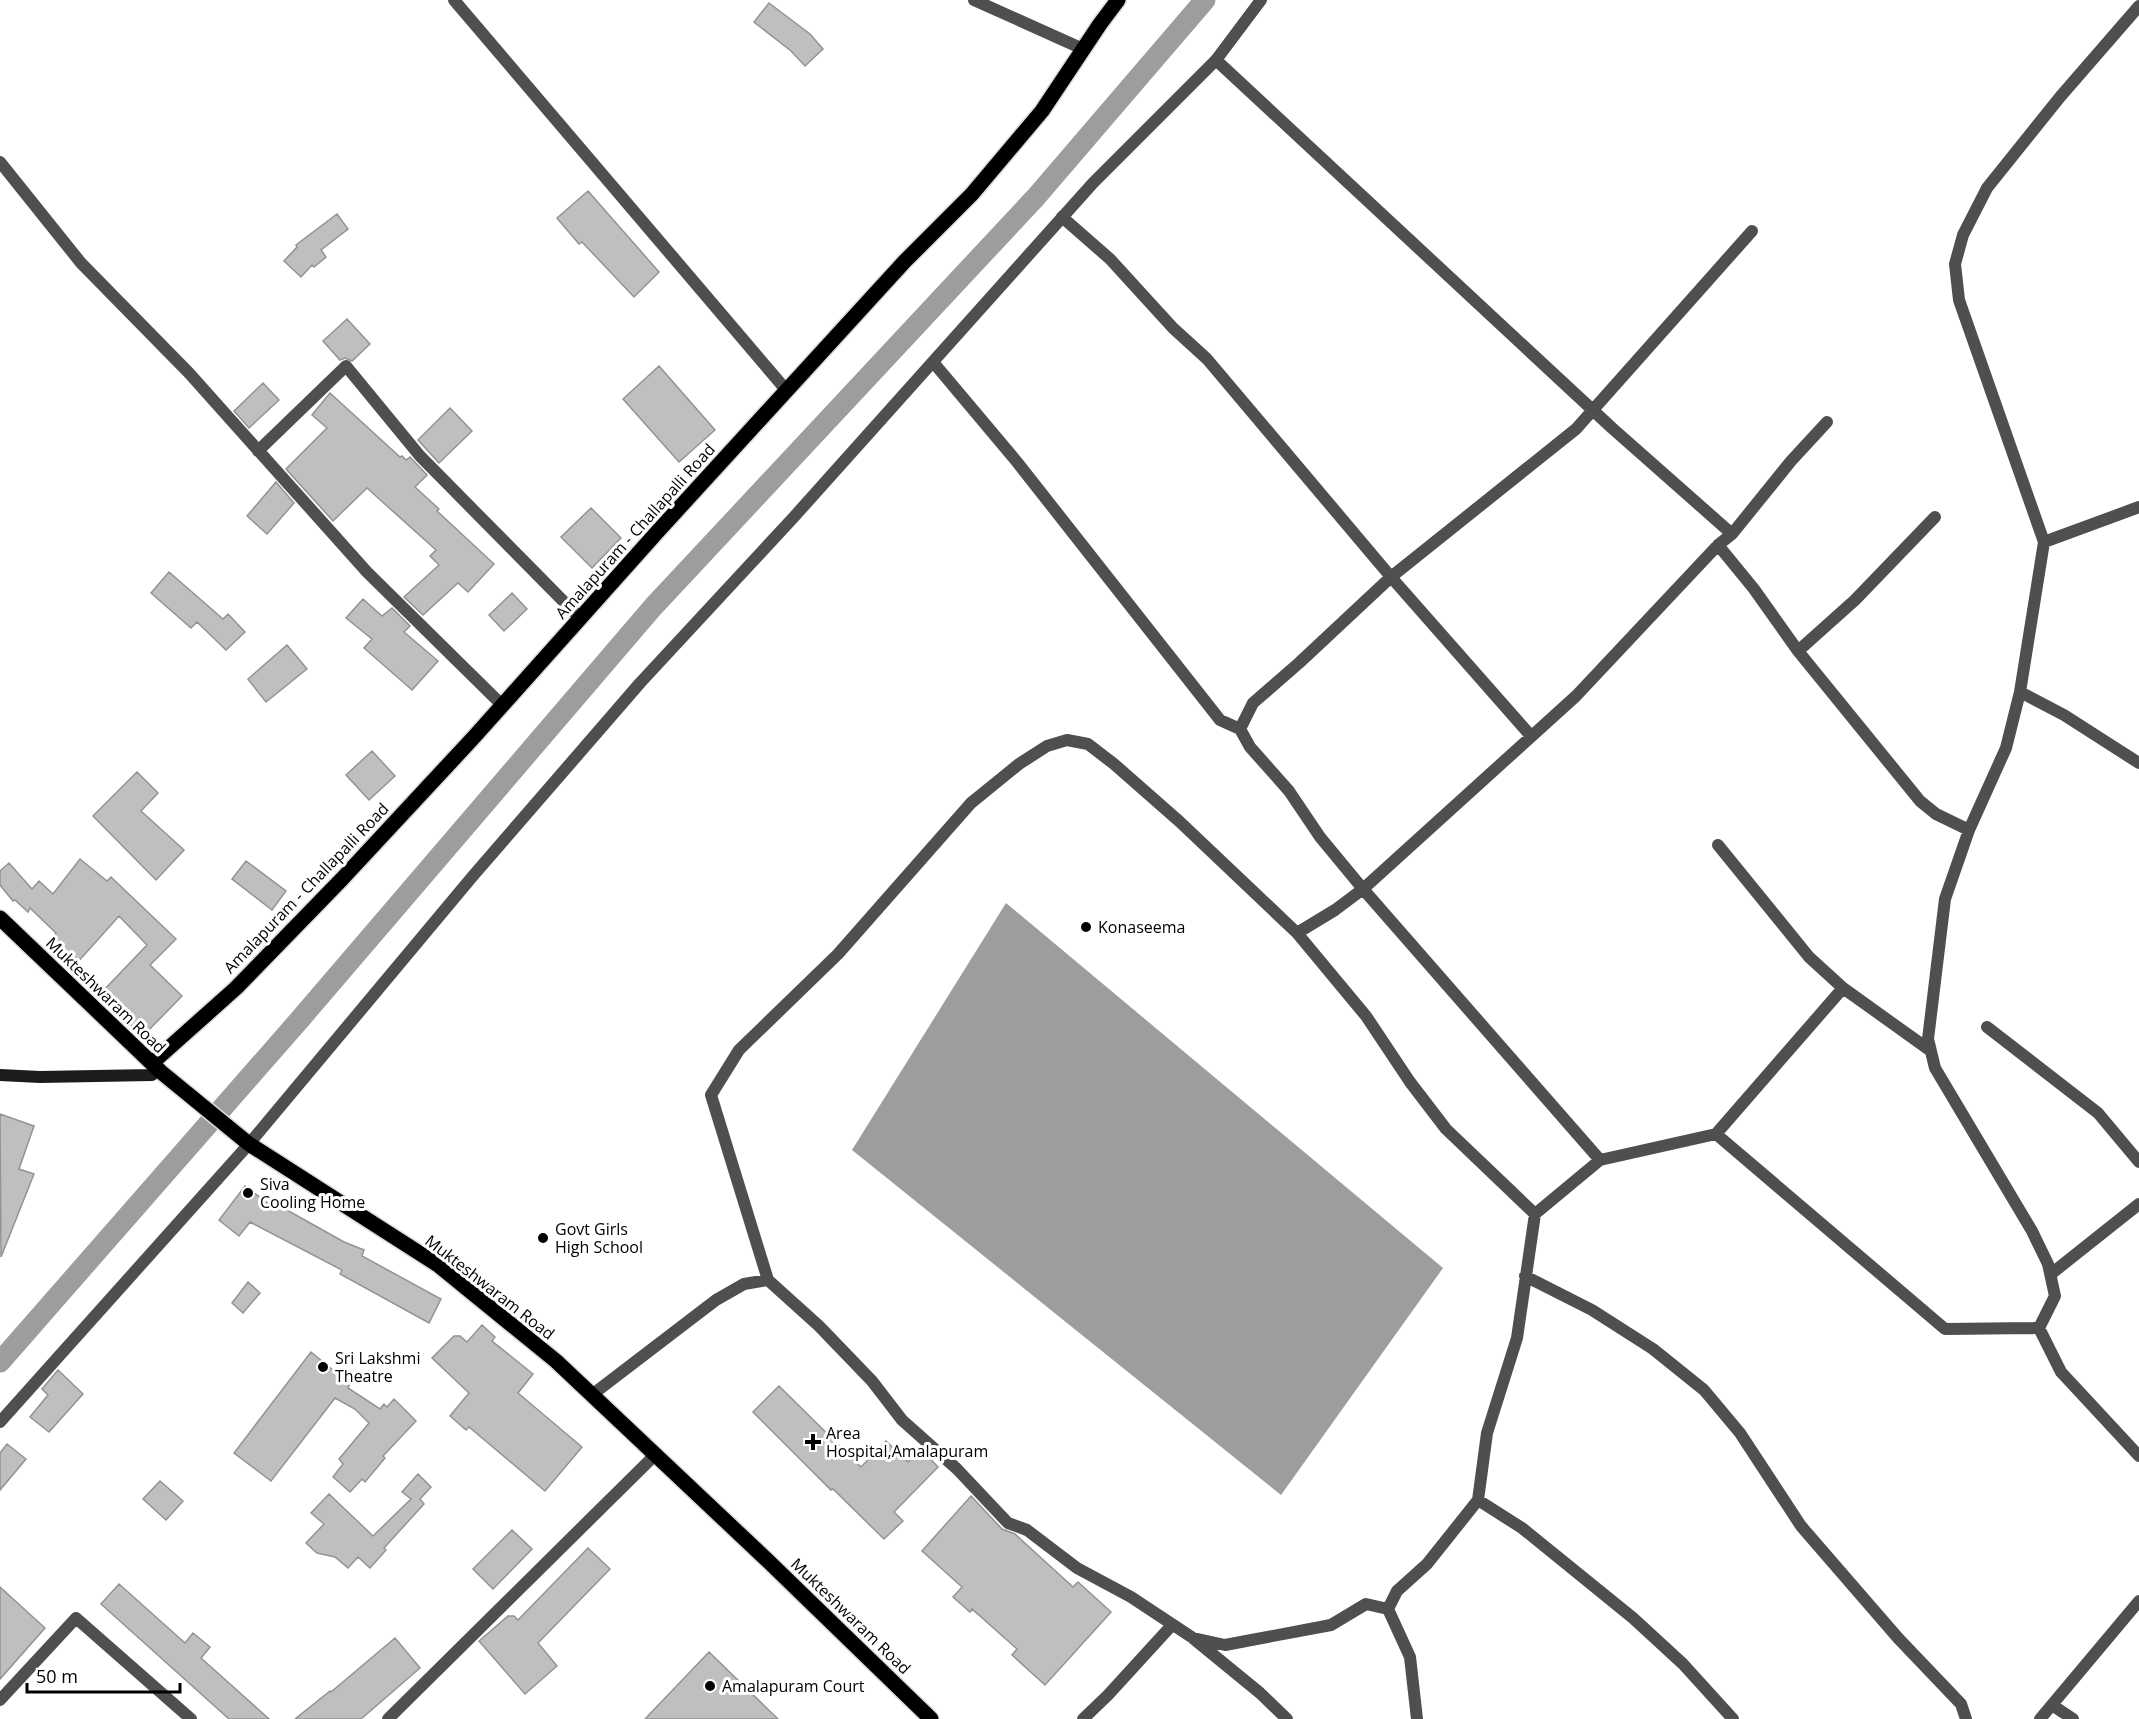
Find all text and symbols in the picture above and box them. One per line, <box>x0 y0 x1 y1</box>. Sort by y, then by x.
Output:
street label: Amalapuram - Challapalli Road <box>550 439 720 623</box>
street label: Amalapuram - Challapalli Road <box>219 798 393 978</box>
place label: Konaseema <box>1098 916 1185 938</box>
marker: Konaseema <box>1079 920 1093 934</box>
street label: Mukteshwaram Road <box>41 932 171 1058</box>
place label: Siva Cooling Home <box>260 1173 365 1213</box>
marker: Siva Cooling Home <box>241 1186 255 1200</box>
place label: Govt Girls High School <box>555 1218 643 1258</box>
street label: Mukteshwaram Road <box>421 1230 559 1344</box>
marker: Govt Girls High School <box>536 1231 550 1245</box>
place label: Sri Lakshmi Theatre <box>335 1347 420 1387</box>
marker: Sri Lakshmi Theatre <box>316 1360 330 1374</box>
place label: Area Hospital,Amalapuram <box>826 1422 988 1462</box>
marker: Area Hospital,Amalapuram <box>804 1433 822 1451</box>
street label: Mukteshwaram Road <box>786 1553 916 1679</box>
scale bar <box>27 1656 180 1694</box>
text: 50 m <box>36 1664 78 1688</box>
place label: Amalapuram Court <box>722 1675 865 1697</box>
marker: Amalapuram Court <box>703 1679 717 1693</box>

